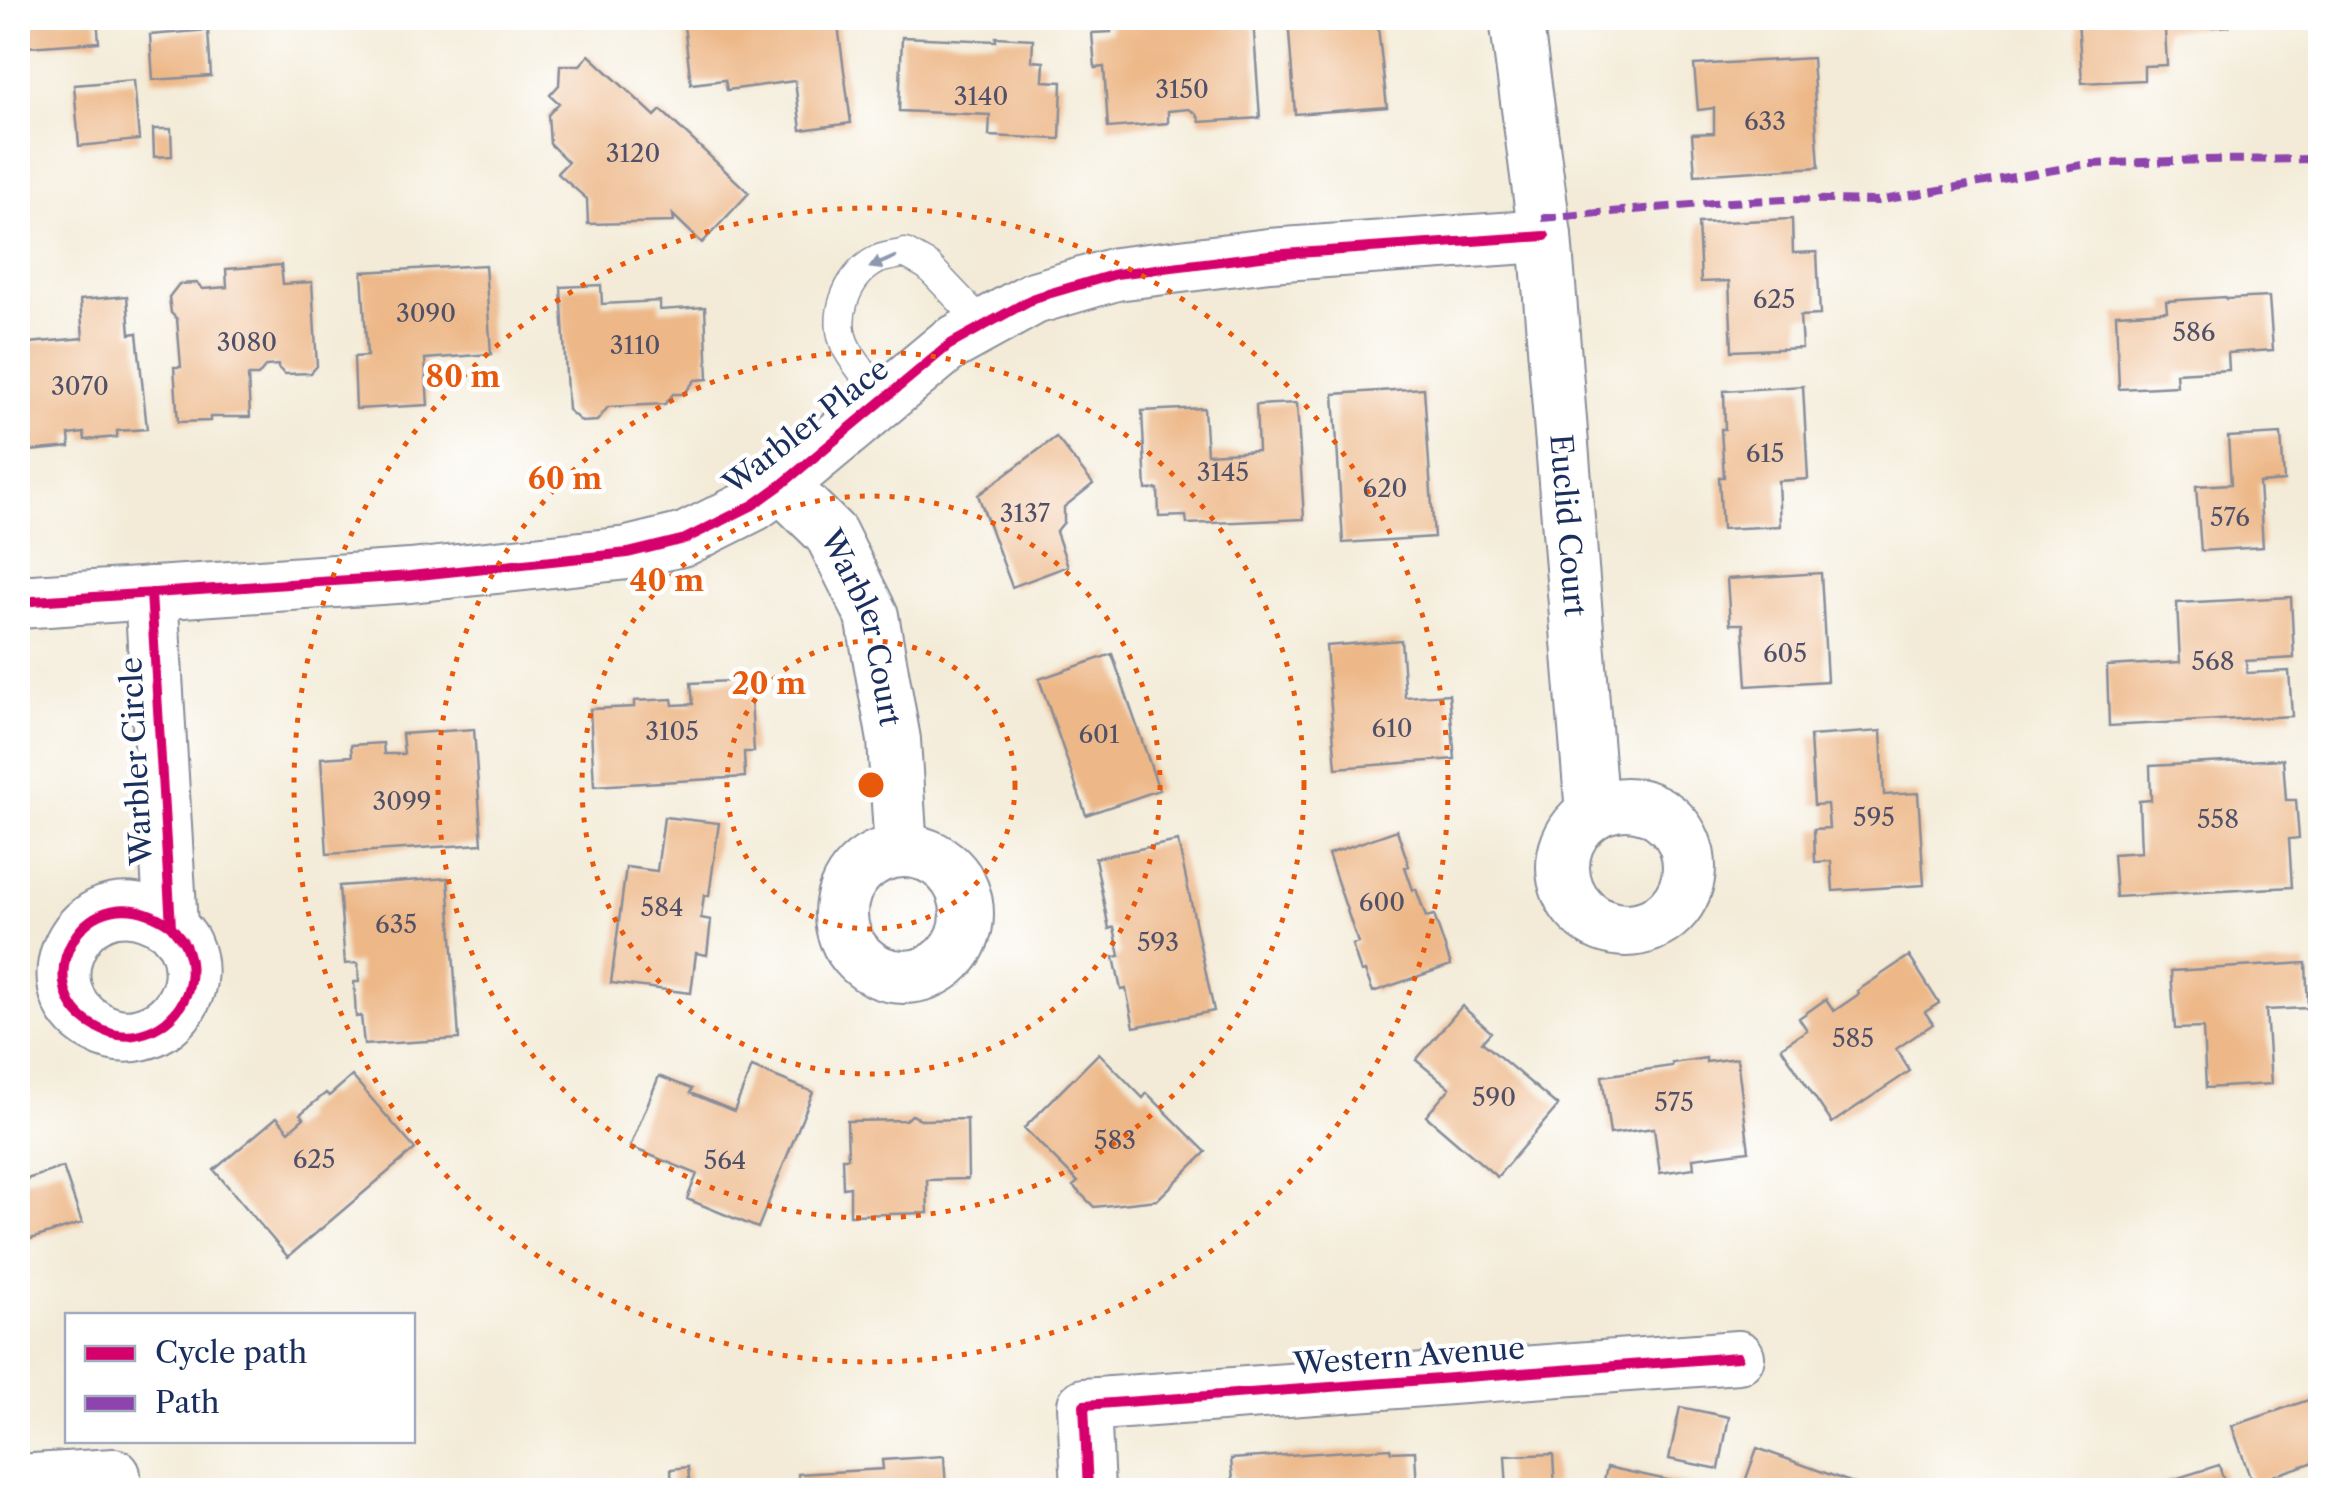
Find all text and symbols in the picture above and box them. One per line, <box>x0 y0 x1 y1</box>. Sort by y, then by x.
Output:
house number: 3150 <box>1155 74 1209 105</box>
house number: 3140 <box>954 81 1008 112</box>
house number: 633 <box>1744 106 1786 137</box>
house number: 3120 <box>606 138 660 169</box>
one-way arrow <box>867 254 897 270</box>
house number: 625 <box>1753 284 1795 315</box>
house number: 3090 <box>396 298 456 329</box>
house number: 586 <box>2172 317 2216 348</box>
house number: 3080 <box>217 327 277 358</box>
house number: 3110 <box>610 330 660 361</box>
street label: Warbler Place <box>715 350 896 503</box>
text: 80 m <box>425 358 501 395</box>
house number: 3070 <box>51 371 109 402</box>
street label: Euclid Court <box>1543 433 1594 618</box>
house number: 615 <box>1746 438 1784 469</box>
house number: 3145 <box>1197 457 1249 488</box>
text: 60 m <box>528 460 602 497</box>
house number: 620 <box>1363 473 1407 504</box>
house number: 3137 <box>1000 498 1051 529</box>
house number: 576 <box>2210 502 2250 533</box>
street label: Warbler Court <box>813 522 910 729</box>
text: 40 m <box>630 562 704 599</box>
house number: 605 <box>1763 638 1807 669</box>
house number: 568 <box>2191 646 2235 677</box>
street label: Warbler Circle <box>112 656 160 867</box>
text: 20 m <box>732 665 806 702</box>
house number: 610 <box>1372 713 1413 744</box>
house number: 3105 <box>645 716 699 747</box>
house number: 601 <box>1078 719 1120 750</box>
centre of rings <box>853 767 889 803</box>
house number: 3099 <box>373 786 431 817</box>
house number: 595 <box>1853 802 1895 833</box>
house number: 558 <box>2197 804 2239 835</box>
house number: 600 <box>1359 887 1405 918</box>
house number: 584 <box>641 892 683 923</box>
house number: 635 <box>375 909 417 940</box>
house number: 593 <box>1137 927 1179 958</box>
house number: 585 <box>1832 1023 1874 1054</box>
house number: 590 <box>1472 1082 1516 1113</box>
house number: 575 <box>1654 1087 1694 1118</box>
house number: 583 <box>1094 1125 1136 1156</box>
house number: 625 <box>293 1144 335 1175</box>
house number: 564 <box>704 1145 746 1176</box>
legend <box>65 1313 415 1443</box>
street label: Western Avenue <box>1291 1329 1526 1383</box>
text: Cycle path <box>155 1334 307 1371</box>
text: Path <box>155 1384 220 1421</box>

